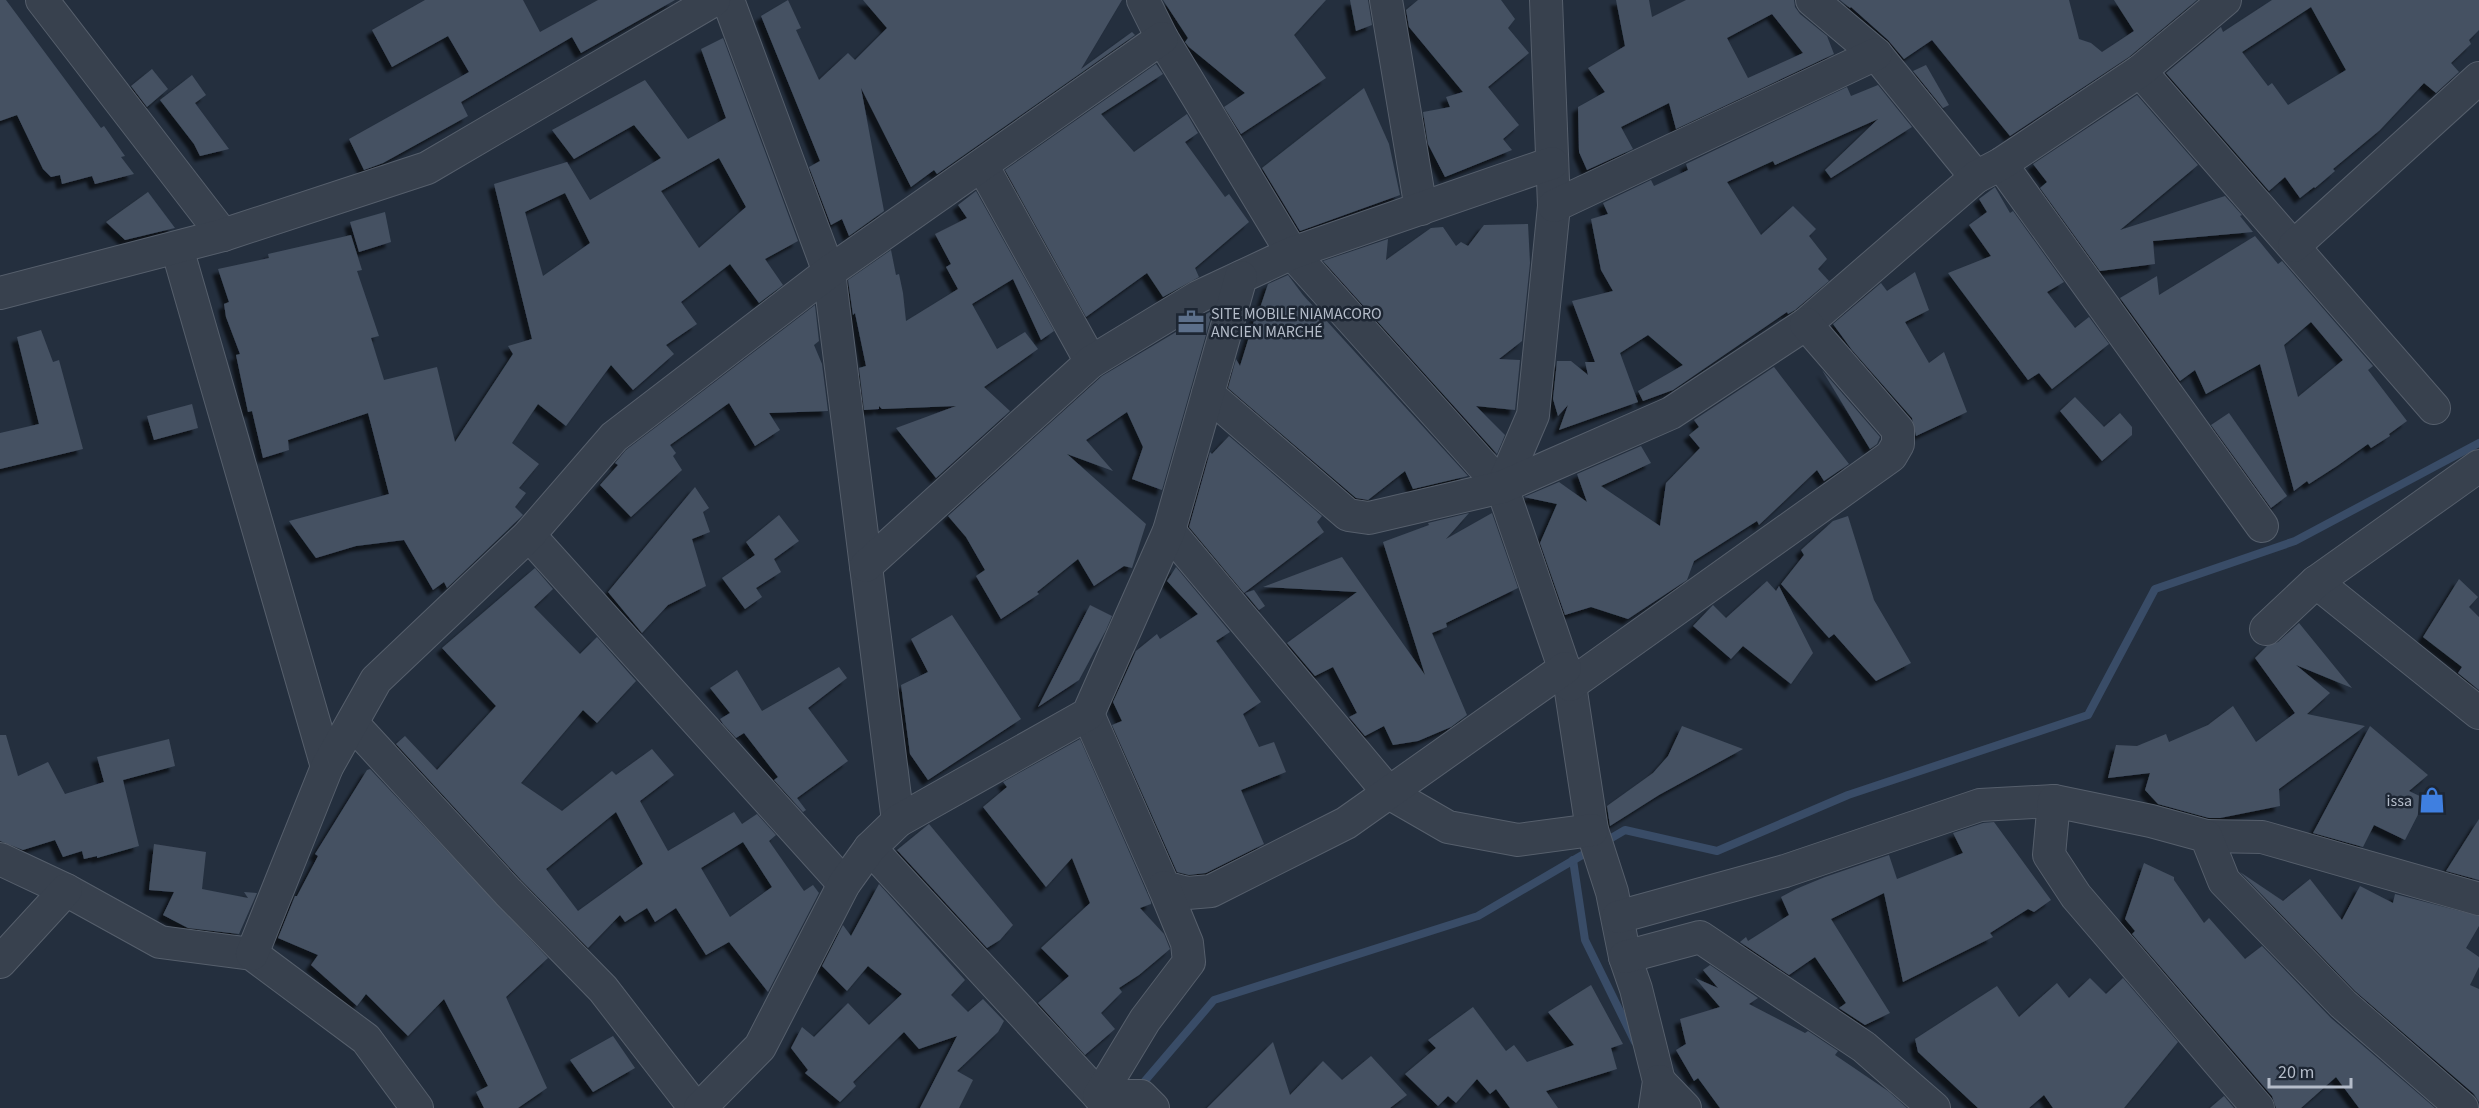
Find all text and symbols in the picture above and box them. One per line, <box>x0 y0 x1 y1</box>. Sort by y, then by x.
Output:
place label: SITE MOBILE NIAMACORO ANCIEN MARCHÉ <box>1211 303 1382 343</box>
office icon: SITE MOBILE NIAMACORO ANCIEN MARCHÉ <box>1176 307 1206 337</box>
shop icon: issa <box>2417 785 2447 815</box>
place label: issa <box>2387 790 2412 812</box>
scale bar <box>2269 1051 2352 1089</box>
text: 20 m <box>2278 1060 2314 1085</box>

